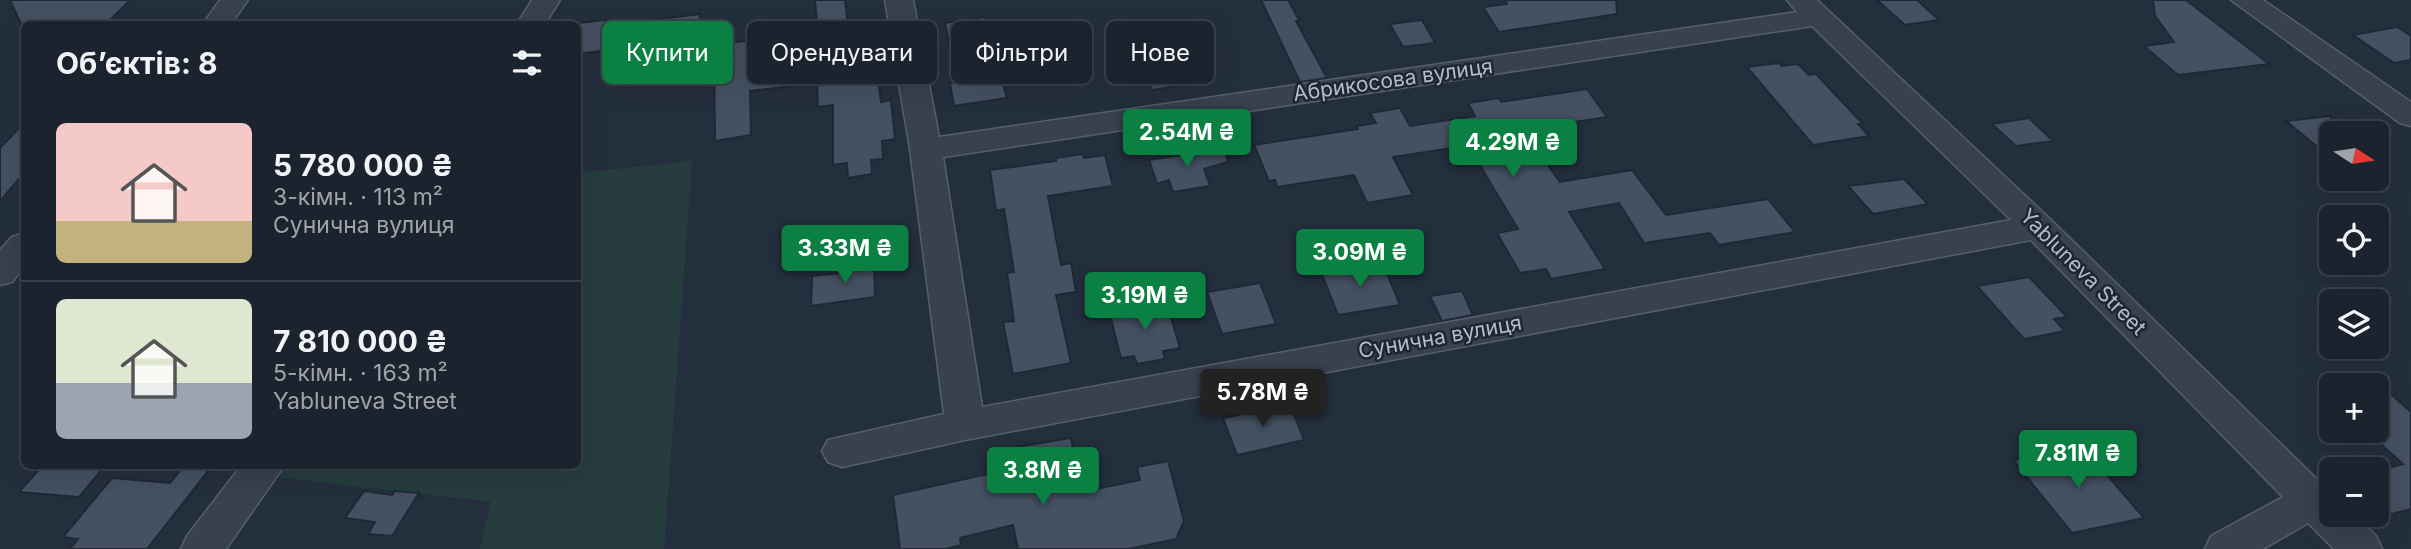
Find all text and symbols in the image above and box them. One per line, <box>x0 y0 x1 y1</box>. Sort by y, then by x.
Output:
chip: Купити <box>602 21 733 84</box>
chip: Орендувати <box>747 21 937 84</box>
chip: Фільтри <box>951 21 1092 84</box>
chip: Нове <box>1106 21 1214 84</box>
icon: filters <box>508 44 546 82</box>
text: Об’єктів: 8 <box>56 45 218 81</box>
street label: Абрикосова вулиця <box>1292 53 1494 106</box>
pin: 2.54M ₴ <box>1122 110 1252 169</box>
text: 2.54M ₴ <box>1139 118 1235 146</box>
pin: 4.29M ₴ <box>1448 120 1578 179</box>
north arrow <box>2319 121 2389 191</box>
map controls <box>2319 121 2389 527</box>
text: 4.29M ₴ <box>1465 128 1561 156</box>
text: 5 780 000 ₴ <box>273 147 453 183</box>
icon: home <box>112 151 196 235</box>
text: 3-кімн. · 113 m² <box>273 183 443 211</box>
street label: Yabluneva Street <box>2015 203 2152 340</box>
button: locate <box>2319 205 2389 275</box>
text: Сунична вулиця <box>273 211 454 239</box>
pin: 3.33M ₴ <box>780 226 910 285</box>
pin: 3.09M ₴ <box>1295 230 1425 289</box>
text: 3.33M ₴ <box>797 234 893 262</box>
text: 3.09M ₴ <box>1312 238 1408 266</box>
pin: 3.19M ₴ <box>1080 272 1210 332</box>
text: 3.19M ₴ <box>1101 281 1189 309</box>
button: layers <box>2319 289 2389 359</box>
street label: Сунична вулиця <box>1356 310 1524 363</box>
text: 7 810 000 ₴ <box>273 323 447 359</box>
icon: home <box>112 327 196 411</box>
text: 5-кімн. · 163 m² <box>273 359 448 387</box>
pin: 5.78M ₴ <box>1198 370 1328 429</box>
button: + <box>2319 373 2389 443</box>
text: 5.78M ₴ <box>1216 378 1310 406</box>
text: Yabluneva Street <box>273 387 457 415</box>
pin: 7.81M ₴ <box>2013 430 2143 490</box>
text: 7.81M ₴ <box>2035 439 2121 467</box>
pin: 3.8M ₴ <box>986 448 1100 507</box>
text: 3.8M ₴ <box>1003 456 1083 484</box>
button: − <box>2319 457 2389 527</box>

